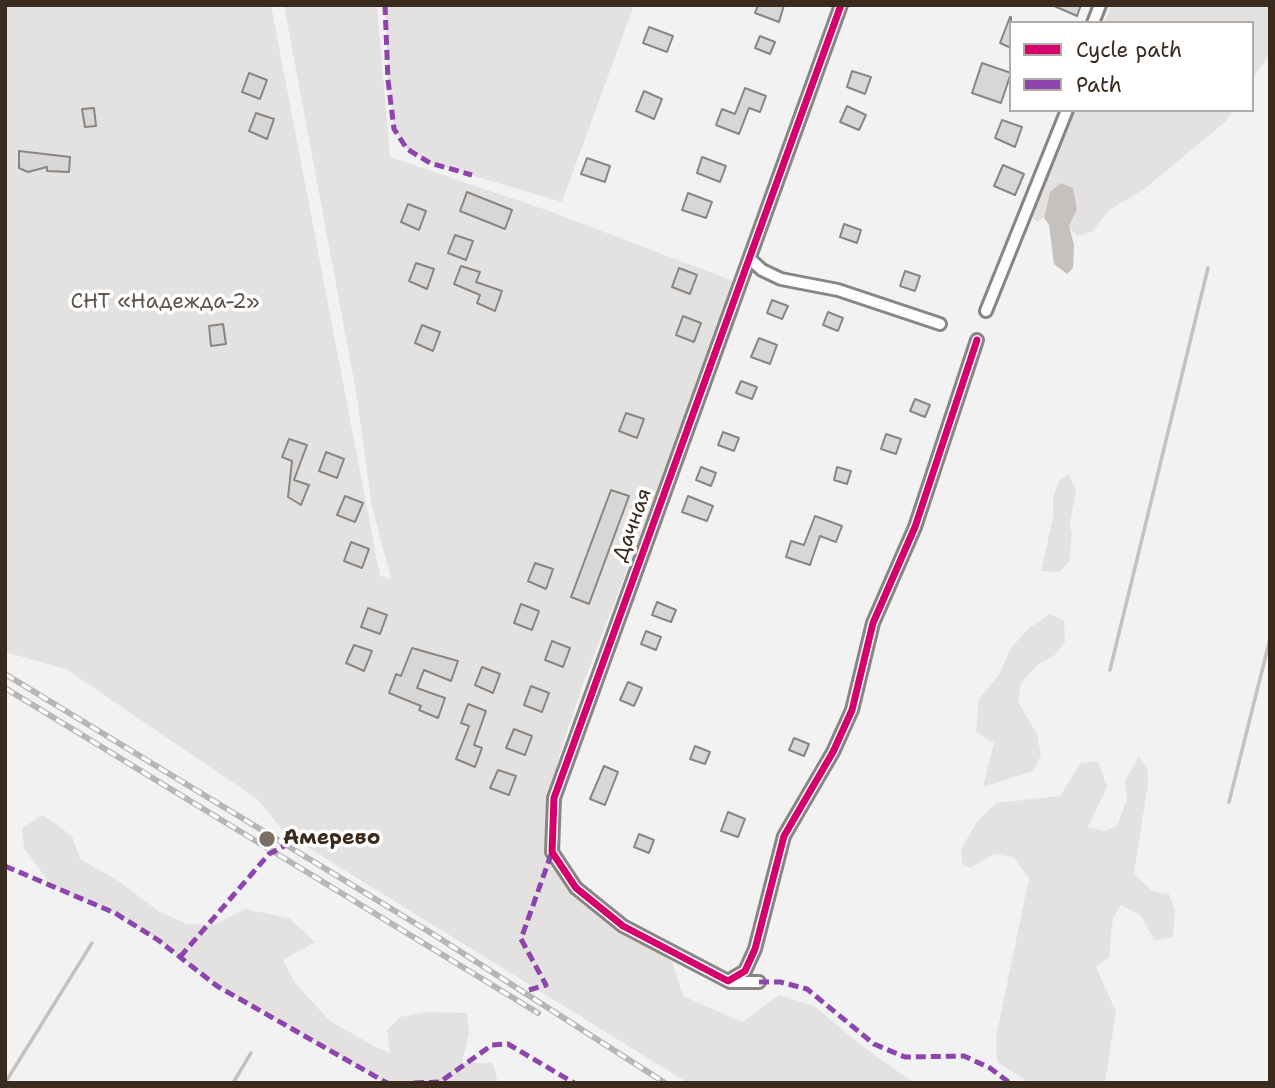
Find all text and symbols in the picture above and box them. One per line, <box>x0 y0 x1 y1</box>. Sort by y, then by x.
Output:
legend <box>1009 21 1254 112</box>
text: Cycle path <box>1076 36 1182 64</box>
text: Path <box>1076 71 1122 99</box>
park label: СНТ «Надежда-2» <box>71 290 259 316</box>
street label: Дачная <box>608 485 658 565</box>
place label: Амерево <box>283 826 380 852</box>
marker: Амерево <box>257 829 277 849</box>

